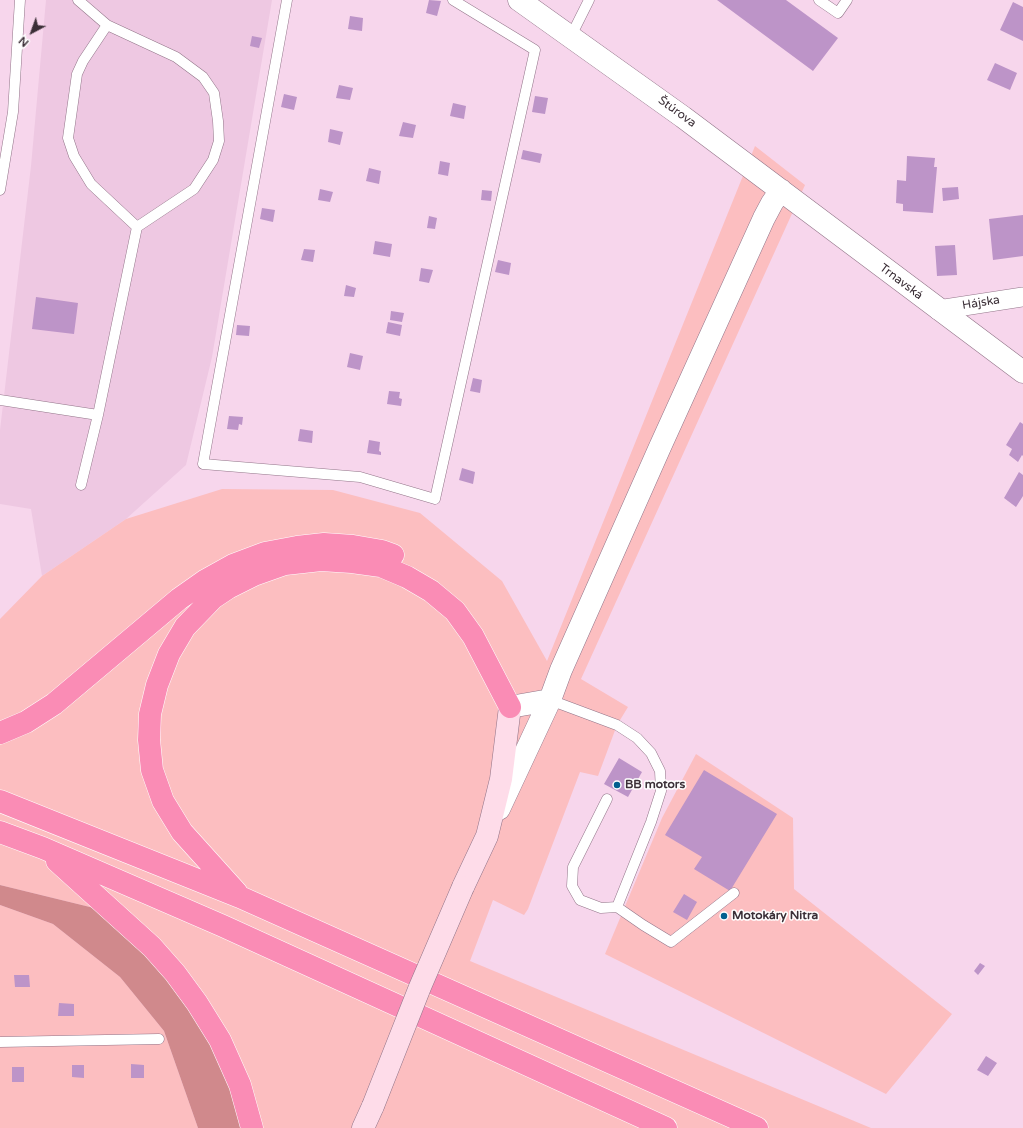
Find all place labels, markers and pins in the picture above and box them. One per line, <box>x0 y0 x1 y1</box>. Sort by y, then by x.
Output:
place label: BB motors <box>625 778 685 792</box>
marker: BB motors <box>612 780 622 790</box>
place label: Motokáry Nitra <box>732 909 818 923</box>
marker: Motokáry Nitra <box>719 911 729 921</box>

